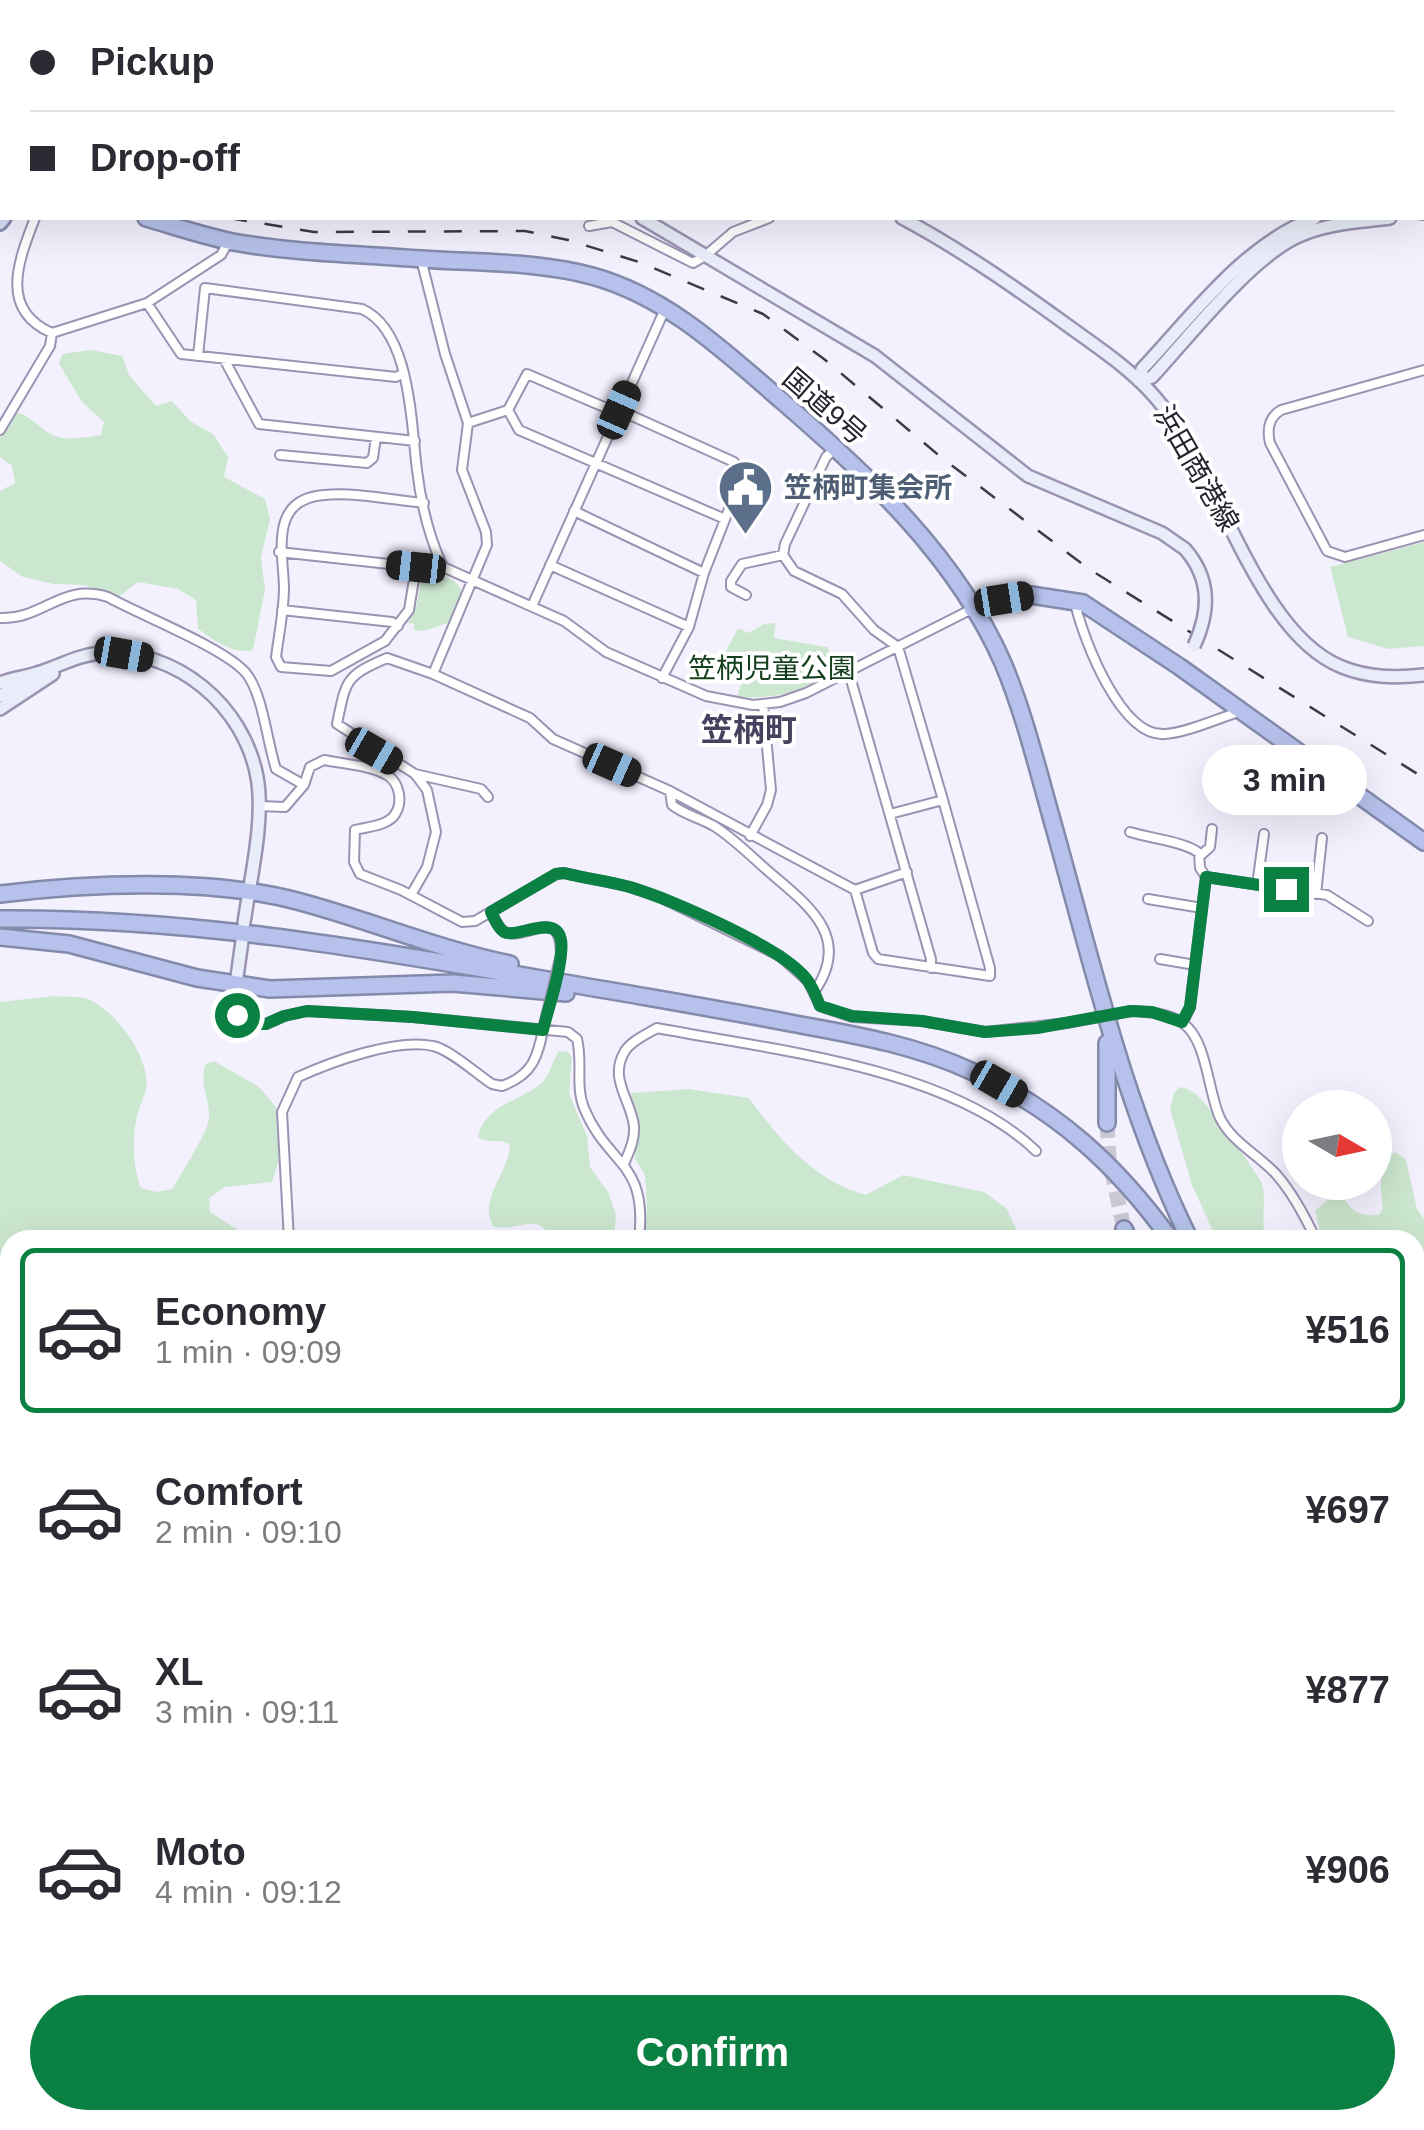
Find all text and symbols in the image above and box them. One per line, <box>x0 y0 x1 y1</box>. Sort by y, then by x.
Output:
text: Pickup <box>90 41 215 83</box>
text: Drop-off <box>90 137 240 179</box>
street label: 国道9号 <box>777 362 872 451</box>
car <box>593 376 645 444</box>
street label: 浜田商港線 <box>1148 400 1245 537</box>
public building icon: 笠柄町集会所 <box>715 457 775 536</box>
place label: 笠柄町集会所 <box>784 472 952 503</box>
car <box>385 549 447 585</box>
car <box>972 579 1036 619</box>
car <box>92 634 156 674</box>
park label: 笠柄児童公園 <box>688 653 856 684</box>
district label: 笠柄町 <box>701 712 797 748</box>
car <box>341 723 407 779</box>
car <box>578 739 646 791</box>
callout: 3 min <box>1204 744 1368 814</box>
text: 3 min <box>1243 762 1326 798</box>
route end <box>1264 867 1309 912</box>
route start <box>215 993 260 1038</box>
car <box>966 1056 1032 1112</box>
north arrow <box>1282 1090 1392 1200</box>
map controls <box>1282 1090 1392 1200</box>
icon: car <box>35 1286 125 1376</box>
text: Economy <box>155 1291 326 1333</box>
text: ¥516 <box>1305 1309 1390 1351</box>
text: 1 min · 09:09 <box>155 1334 342 1370</box>
icon: car <box>35 1466 125 1556</box>
text: Comfort <box>155 1471 303 1513</box>
text: ¥697 <box>1305 1489 1390 1531</box>
text: 2 min · 09:10 <box>155 1514 342 1550</box>
icon: car <box>35 1646 125 1736</box>
text: XL <box>155 1651 204 1693</box>
text: ¥877 <box>1305 1669 1390 1711</box>
text: 3 min · 09:11 <box>155 1694 339 1730</box>
icon: car <box>35 1826 125 1916</box>
text: Moto <box>155 1831 246 1873</box>
text: ¥906 <box>1305 1849 1390 1891</box>
text: 4 min · 09:12 <box>155 1874 342 1910</box>
button: Confirm <box>30 1995 1395 2110</box>

